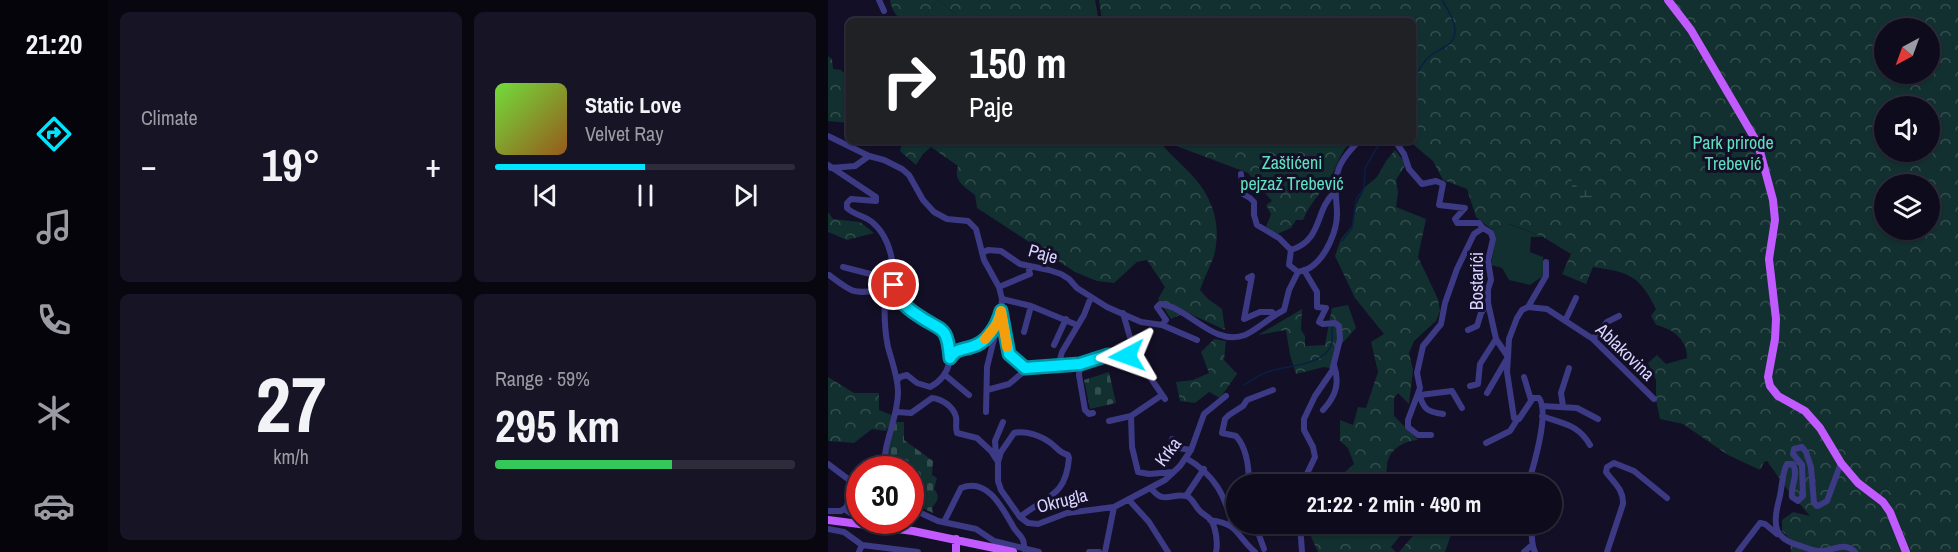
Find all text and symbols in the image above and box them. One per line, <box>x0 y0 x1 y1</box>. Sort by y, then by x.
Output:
north arrow <box>1874 18 1940 84</box>
map controls <box>1874 18 1940 240</box>
text: 21:20 <box>26 26 82 62</box>
text: 150 m <box>969 35 1067 91</box>
icon: right <box>870 42 948 120</box>
text: Paje <box>969 89 1013 125</box>
text: Static Love <box>585 90 681 120</box>
button: sound <box>1874 96 1940 162</box>
text: Climate <box>141 104 198 131</box>
icon: directions <box>33 113 75 155</box>
text: Velvet Ray <box>585 120 663 147</box>
park label: Park prirode Trebević <box>1692 130 1774 176</box>
text: 19° <box>261 134 321 195</box>
text: − <box>141 143 157 187</box>
text: + <box>425 143 441 187</box>
park label: Zaštićeni pejzaž Trebević <box>1240 150 1344 196</box>
button: layers <box>1874 174 1940 240</box>
icon: previous <box>529 179 562 212</box>
icon: pause <box>629 179 662 212</box>
icon: next <box>729 179 762 212</box>
icon: music <box>33 206 75 248</box>
street label: Paje <box>1025 237 1061 270</box>
street label: Bostarići <box>1464 252 1489 310</box>
pin <box>868 259 919 310</box>
icon: arrive <box>877 268 910 301</box>
icon: phone <box>33 299 75 341</box>
street label: Ablakovina <box>1590 317 1660 386</box>
position arrow <box>1095 324 1159 388</box>
text: 27 <box>255 351 327 456</box>
text: Range · 59% <box>495 365 590 392</box>
icon: climate <box>33 392 75 434</box>
text: 295 km <box>495 395 620 456</box>
street label: Krka <box>1148 432 1187 471</box>
text: km/h <box>273 443 309 470</box>
speed limit sign: 30 <box>846 456 924 534</box>
street label: Okrugla <box>1034 482 1090 519</box>
icon: car <box>33 485 75 527</box>
text: 21:22 · 2 min · 490 m <box>1307 489 1481 519</box>

